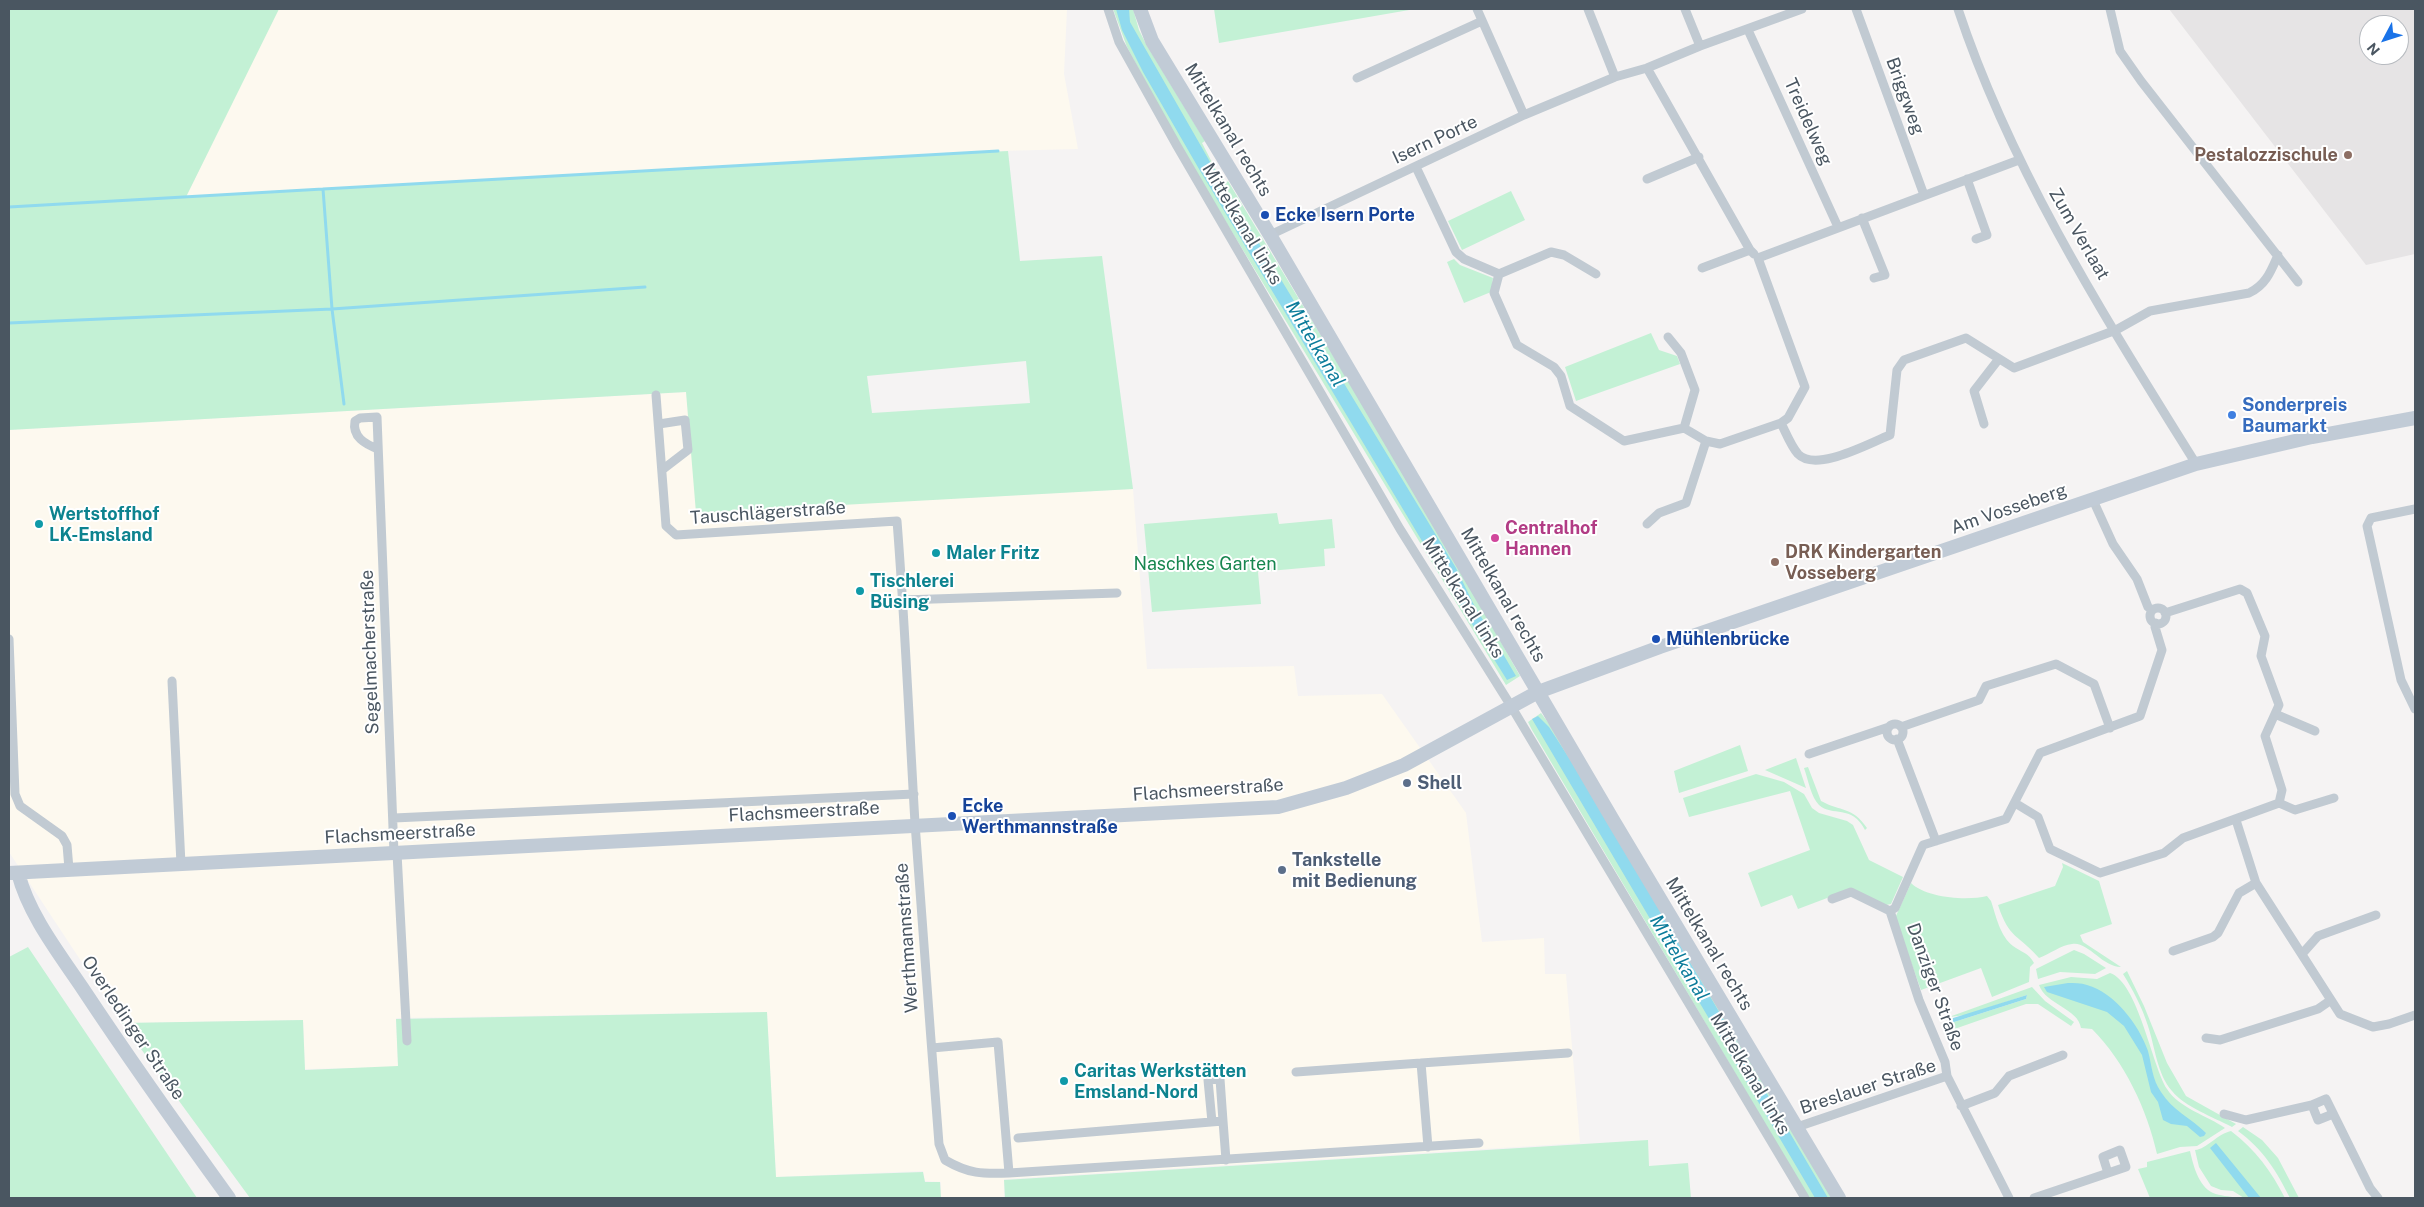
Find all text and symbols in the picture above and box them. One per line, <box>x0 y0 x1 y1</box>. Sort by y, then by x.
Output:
north arrow <box>2359 15 2409 65</box>
text: N <box>2364 40 2383 58</box>
street label: Briggweg <box>1881 54 1929 138</box>
street label: Mittelkanal rechts <box>1180 59 1276 201</box>
street label: Treidelweg <box>1779 75 1837 169</box>
street label: Isern Porte <box>1389 111 1481 169</box>
place label: Pestalozzischule <box>2194 144 2338 166</box>
marker: Pestalozzischule <box>2342 149 2354 161</box>
street label: Mittelkanal links <box>1197 159 1287 289</box>
street label: Zum Verlaat <box>2044 184 2114 284</box>
place label: Ecke Isern Porte <box>1275 204 1415 226</box>
marker: Ecke Isern Porte <box>1259 209 1271 221</box>
water label: Mittelkanal <box>1280 297 1350 391</box>
place label: Sonderpreis Baumarkt <box>2242 394 2347 436</box>
marker: Sonderpreis Baumarkt <box>2226 409 2238 421</box>
street label: Am Vosseberg <box>1948 479 2070 539</box>
street label: Tauschlägerstraße <box>689 497 847 529</box>
place label: Wertstoffhof LK-Emsland <box>49 503 159 546</box>
place label: Centralhof Hannen <box>1505 517 1597 560</box>
marker: Wertstoffhof LK-Emsland <box>33 518 45 530</box>
street label: Mittelkanal rechts <box>1456 524 1550 666</box>
marker: Centralhof Hannen <box>1489 532 1501 544</box>
street label: Mittelkanal links <box>1417 534 1509 662</box>
place label: DRK Kindergarten Vosseberg <box>1785 541 1941 584</box>
place label: Maler Fritz <box>946 542 1040 564</box>
marker: Maler Fritz <box>930 547 942 559</box>
park label: Naschkes Garten <box>1133 553 1277 575</box>
marker: DRK Kindergarten Vosseberg <box>1769 556 1781 568</box>
street label: Segelmacherstraße <box>356 569 384 735</box>
place label: Tischlerei Büsing <box>870 570 954 612</box>
marker: Tischlerei Büsing <box>854 585 866 597</box>
place label: Mühlenbrücke <box>1666 628 1790 650</box>
marker: Mühlenbrücke <box>1650 633 1662 645</box>
place label: Shell <box>1417 772 1462 794</box>
street label: Flachsmeerstraße <box>1132 774 1284 806</box>
marker: Shell <box>1401 777 1413 789</box>
place label: Ecke Werthmannstraße <box>962 795 1118 838</box>
street label: Flachsmeerstraße <box>728 797 880 827</box>
marker: Ecke Werthmannstraße <box>946 810 958 822</box>
street label: Flachsmeerstraße <box>324 819 476 849</box>
place label: Tankstelle mit Bedienung <box>1292 849 1417 892</box>
street label: Werthmannstraße <box>891 862 923 1014</box>
marker: Tankstelle mit Bedienung <box>1276 864 1288 876</box>
street label: Mittelkanal rechts <box>1661 873 1757 1015</box>
water label: Mittelkanal <box>1644 911 1714 1005</box>
street label: Danziger Straße <box>1902 920 1968 1054</box>
street label: Overledinger Straße <box>77 952 189 1104</box>
street label: Mittelkanal links <box>1705 1009 1795 1139</box>
street label: Breslauer Straße <box>1797 1055 1939 1119</box>
place label: Caritas Werkstätten Emsland-Nord <box>1074 1060 1246 1102</box>
marker: Caritas Werkstätten Emsland-Nord <box>1058 1075 1070 1087</box>

